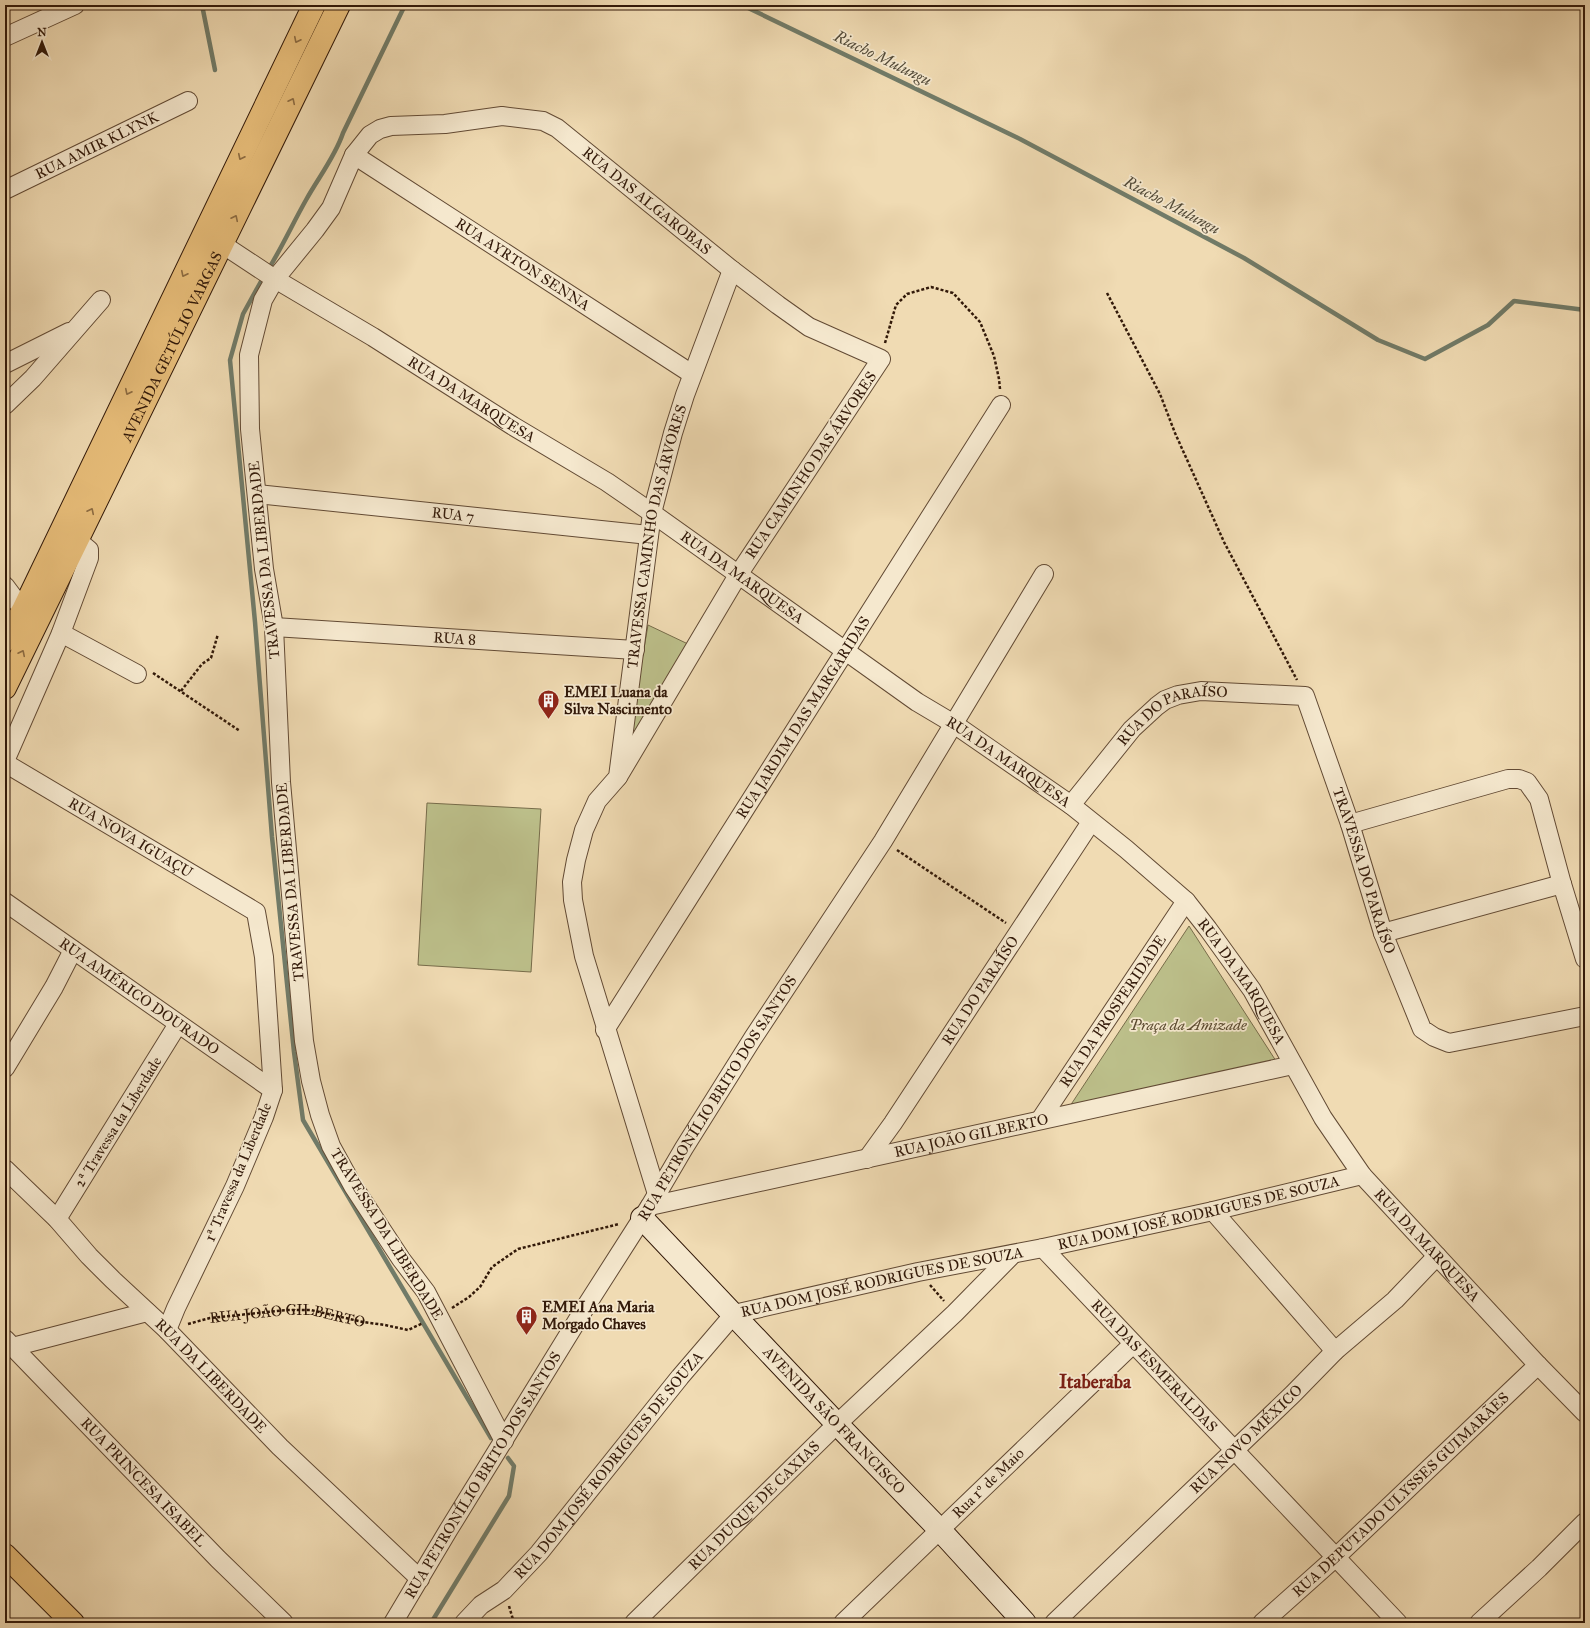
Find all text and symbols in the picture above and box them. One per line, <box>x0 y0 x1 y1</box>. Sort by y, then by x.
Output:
north arrow <box>22 22 62 62</box>
text: N <box>37 26 47 39</box>
water label: Riacho Mulungu <box>830 26 935 90</box>
one-way arrow <box>294 36 302 43</box>
one-way arrow <box>287 98 295 106</box>
street label: RUA AMIR KLYNK <box>32 108 162 183</box>
street label: RUA DAS ALGAROBAS <box>579 143 715 258</box>
one-way arrow <box>238 153 246 161</box>
water label: Riacho Mulungu <box>1120 171 1223 238</box>
street label: RUA AYRTON SENNA <box>452 214 593 314</box>
one-way arrow <box>230 215 237 222</box>
street label: AVENIDA GETÚLIO VARGAS <box>117 249 226 446</box>
one-way arrow <box>181 270 189 278</box>
street label: RUA DA MARQUESA <box>404 352 539 446</box>
street label: RUA CAMINHO DAS ÁRVORES <box>741 367 880 562</box>
one-way arrow <box>125 387 133 395</box>
street label: TRAVESSA CAMINHO DAS ÁRVORES <box>623 402 690 670</box>
street label: TRAVESSA DA LIBERDADE <box>245 460 283 660</box>
street label: RUA 7 <box>431 503 475 526</box>
one-way arrow <box>86 508 94 515</box>
street label: RUA DA MARQUESA <box>677 527 807 627</box>
street label: RUA JARDIM DAS MARGARIDAS <box>732 613 874 822</box>
street label: RUA 8 <box>433 628 477 649</box>
one-way arrow <box>17 650 25 657</box>
street label: RUA DO PARAÍSO <box>1113 681 1228 749</box>
place label: EMEI Luana da Silva Nascimento <box>564 683 672 718</box>
building icon: EMEI Luana da Silva Nascimento <box>536 688 562 721</box>
street label: RUA DA MARQUESA <box>943 712 1074 811</box>
street label: TRAVESSA DA LIBERDADE <box>272 782 308 982</box>
street label: TRAVESSA DO PARAÍSO <box>1329 785 1399 956</box>
street label: RUA NOVA IGUAÇU <box>65 794 196 881</box>
street label: RUA DA MARQUESA <box>1194 915 1289 1048</box>
street label: RUA DA PROSPERIDADE <box>1056 931 1170 1090</box>
street label: RUA DO PARAÍSO <box>938 933 1023 1048</box>
street label: RUA AMÉRICO DOURADO <box>56 934 223 1059</box>
street label: RUA PETRONÍLIO BRITO DOS SANTOS <box>634 972 801 1224</box>
park label: Praça da Amizade <box>1129 1016 1247 1034</box>
street label: 2ª Travessa da Liberdade <box>70 1053 166 1191</box>
street label: 1ª Travessa da Liberdade <box>201 1100 275 1244</box>
street label: RUA JOÃO GILBERTO <box>893 1110 1050 1161</box>
street label: TRAVESSA DA LIBERDADE <box>327 1145 448 1323</box>
street label: RUA DOM JOSÉ RODRIGUES DE SOUZA <box>1056 1172 1341 1254</box>
street label: RUA DA MARQUESA <box>1370 1185 1484 1305</box>
street label: RUA DOM JOSÉ RODRIGUES DE SOUZA <box>739 1243 1025 1321</box>
street label: RUA DAS ESMERALDAS <box>1087 1296 1221 1436</box>
place label: EMEI Ana Maria Morgado Chaves <box>542 1298 655 1334</box>
street label: RUA JOÃO GILBERTO <box>209 1301 367 1331</box>
building icon: EMEI Ana Maria Morgado Chaves <box>514 1303 540 1336</box>
street label: RUA DA LIBERDADE <box>152 1315 271 1437</box>
street label: AVENIDA SÃO FRANCISCO <box>759 1342 909 1498</box>
street label: RUA PETRONÍLIO BRITO DOS SANTOS <box>401 1348 565 1602</box>
street label: RUA DOM JOSÉ RODRIGUES DE SOUZA <box>510 1348 707 1583</box>
district label: Itaberaba <box>1059 1370 1132 1393</box>
street label: RUA NOVO MÉXICO <box>1186 1381 1306 1497</box>
street label: RUA DEPUTADO ULYSSES GUIMARÃES <box>1288 1388 1513 1601</box>
street label: RUA PRINCESA ISABEL <box>77 1414 210 1550</box>
street label: RUA DUQUE DE CAXIAS <box>684 1437 824 1574</box>
street label: Rua 1º de Maio <box>948 1444 1028 1522</box>

